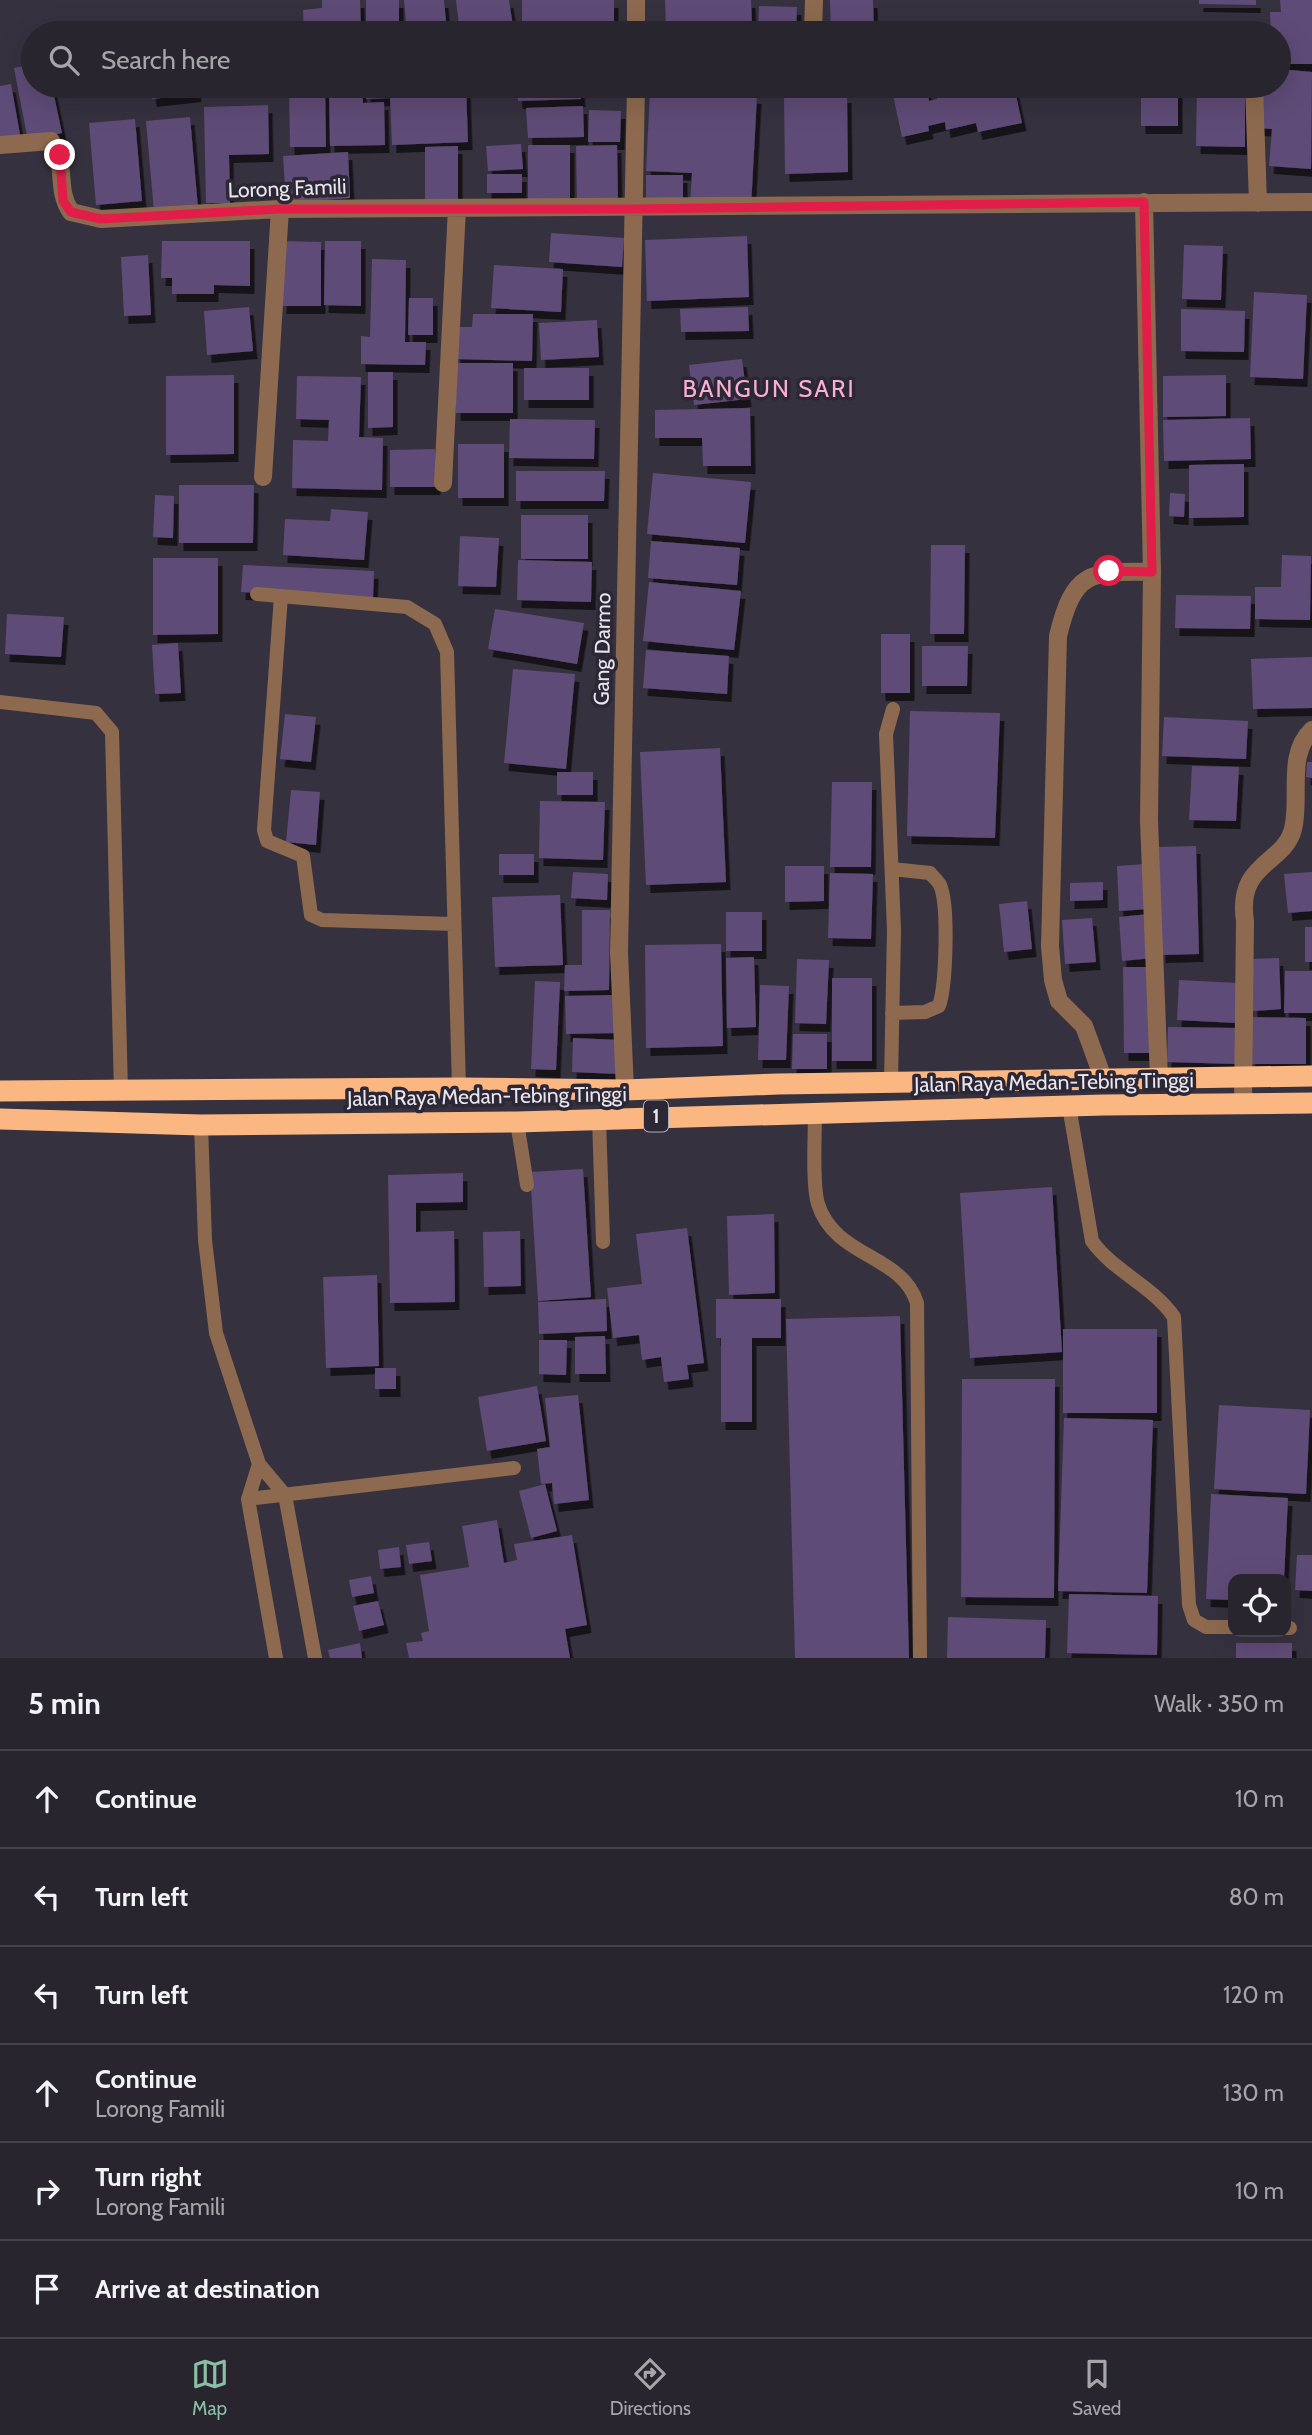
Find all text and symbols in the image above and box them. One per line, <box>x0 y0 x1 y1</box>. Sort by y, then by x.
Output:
search box <box>21 21 1291 98</box>
icon: search <box>45 41 83 79</box>
text: Search here <box>101 44 230 76</box>
route end <box>44 139 75 170</box>
street label: Lorong Famili <box>227 173 347 203</box>
district label: BANGUN SARI <box>682 374 856 403</box>
route start <box>1093 555 1124 586</box>
street label: Gang Darmo <box>589 592 615 706</box>
street label: Jalan Raya Medan-Tebing Tinggi <box>913 1067 1194 1097</box>
street label: Jalan Raya Medan-Tebing Tinggi <box>346 1081 627 1111</box>
road number: 1 <box>644 1100 668 1132</box>
map controls <box>1228 1574 1291 1637</box>
button: locate <box>1228 1574 1291 1637</box>
text: 5 min <box>28 1685 101 1722</box>
text: Walk · 350 m <box>1154 1690 1284 1718</box>
icon: ahead <box>28 1780 66 1818</box>
text: Continue <box>95 1783 197 1815</box>
text: 10 m <box>1235 1785 1284 1813</box>
icon: left <box>28 1878 66 1916</box>
text: Turn left <box>95 1881 188 1913</box>
text: 80 m <box>1229 1883 1284 1911</box>
icon: left <box>28 1976 66 2014</box>
text: Turn left <box>95 1979 188 2011</box>
text: 120 m <box>1223 1981 1284 2009</box>
text: Continue <box>95 2063 197 2095</box>
icon: ahead <box>28 2074 66 2112</box>
text: 130 m <box>1223 2079 1284 2107</box>
text: Lorong Famili <box>95 2095 225 2123</box>
text: Turn right <box>95 2161 201 2193</box>
icon: right <box>28 2172 66 2210</box>
text: 10 m <box>1235 2177 1284 2205</box>
text: Lorong Famili <box>95 2193 225 2221</box>
icon: arrive <box>28 2270 66 2308</box>
text: Arrive at destination <box>95 2273 320 2305</box>
tab: Map <box>191 2355 229 2420</box>
tab: Directions <box>610 2355 691 2420</box>
tab: Saved <box>1072 2355 1121 2420</box>

